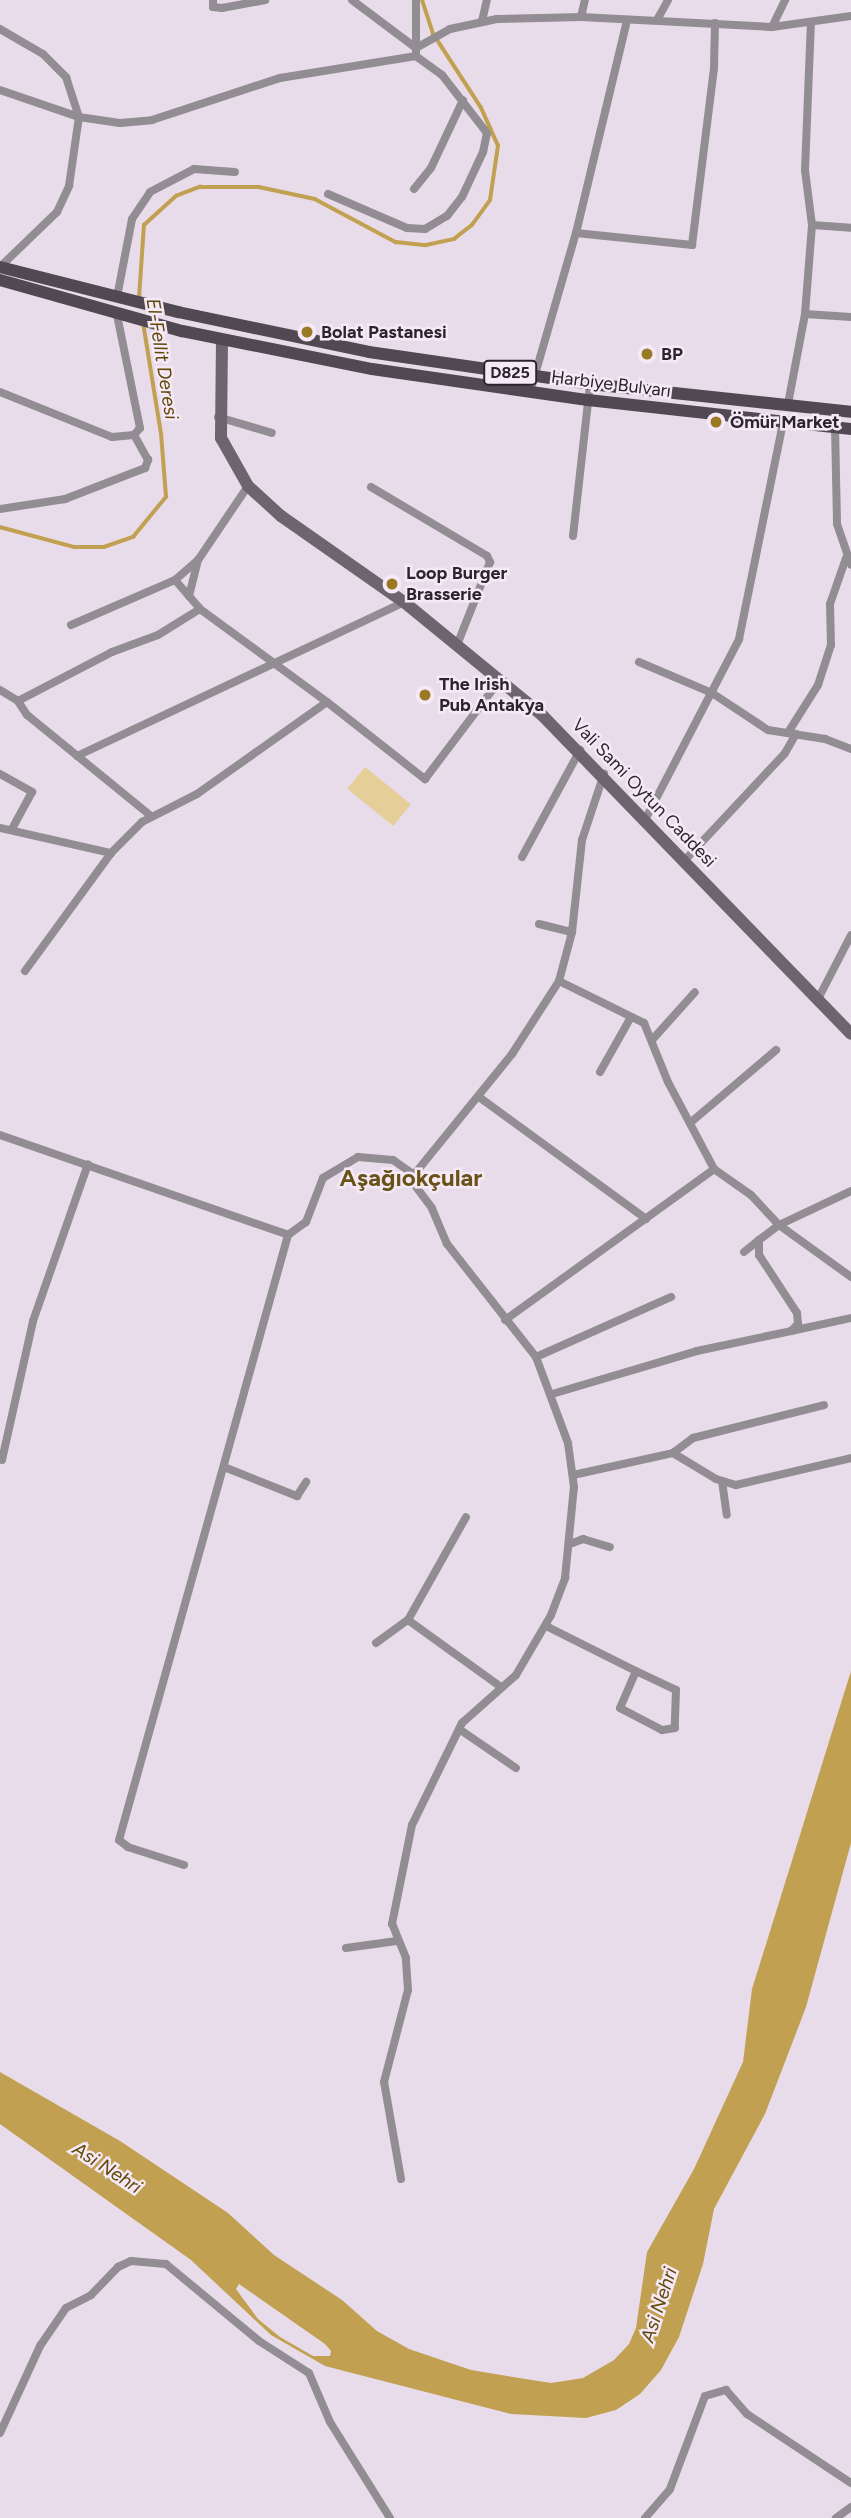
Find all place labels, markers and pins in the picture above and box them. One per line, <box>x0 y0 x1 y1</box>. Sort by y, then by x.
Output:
place label: Bolat Pastanesi <box>321 321 447 343</box>
marker: Bolat Pastanesi <box>299 324 315 340</box>
place label: BP <box>661 343 683 365</box>
marker: BP <box>639 346 655 362</box>
place label: Ömür Market <box>730 411 839 433</box>
marker: Ömür Market <box>708 414 724 430</box>
place label: Loop Burger Brasserie <box>406 563 507 606</box>
marker: Loop Burger Brasserie <box>384 576 400 592</box>
place label: The Irish Pub Antakya <box>439 674 544 716</box>
marker: The Irish Pub Antakya <box>417 687 433 703</box>

